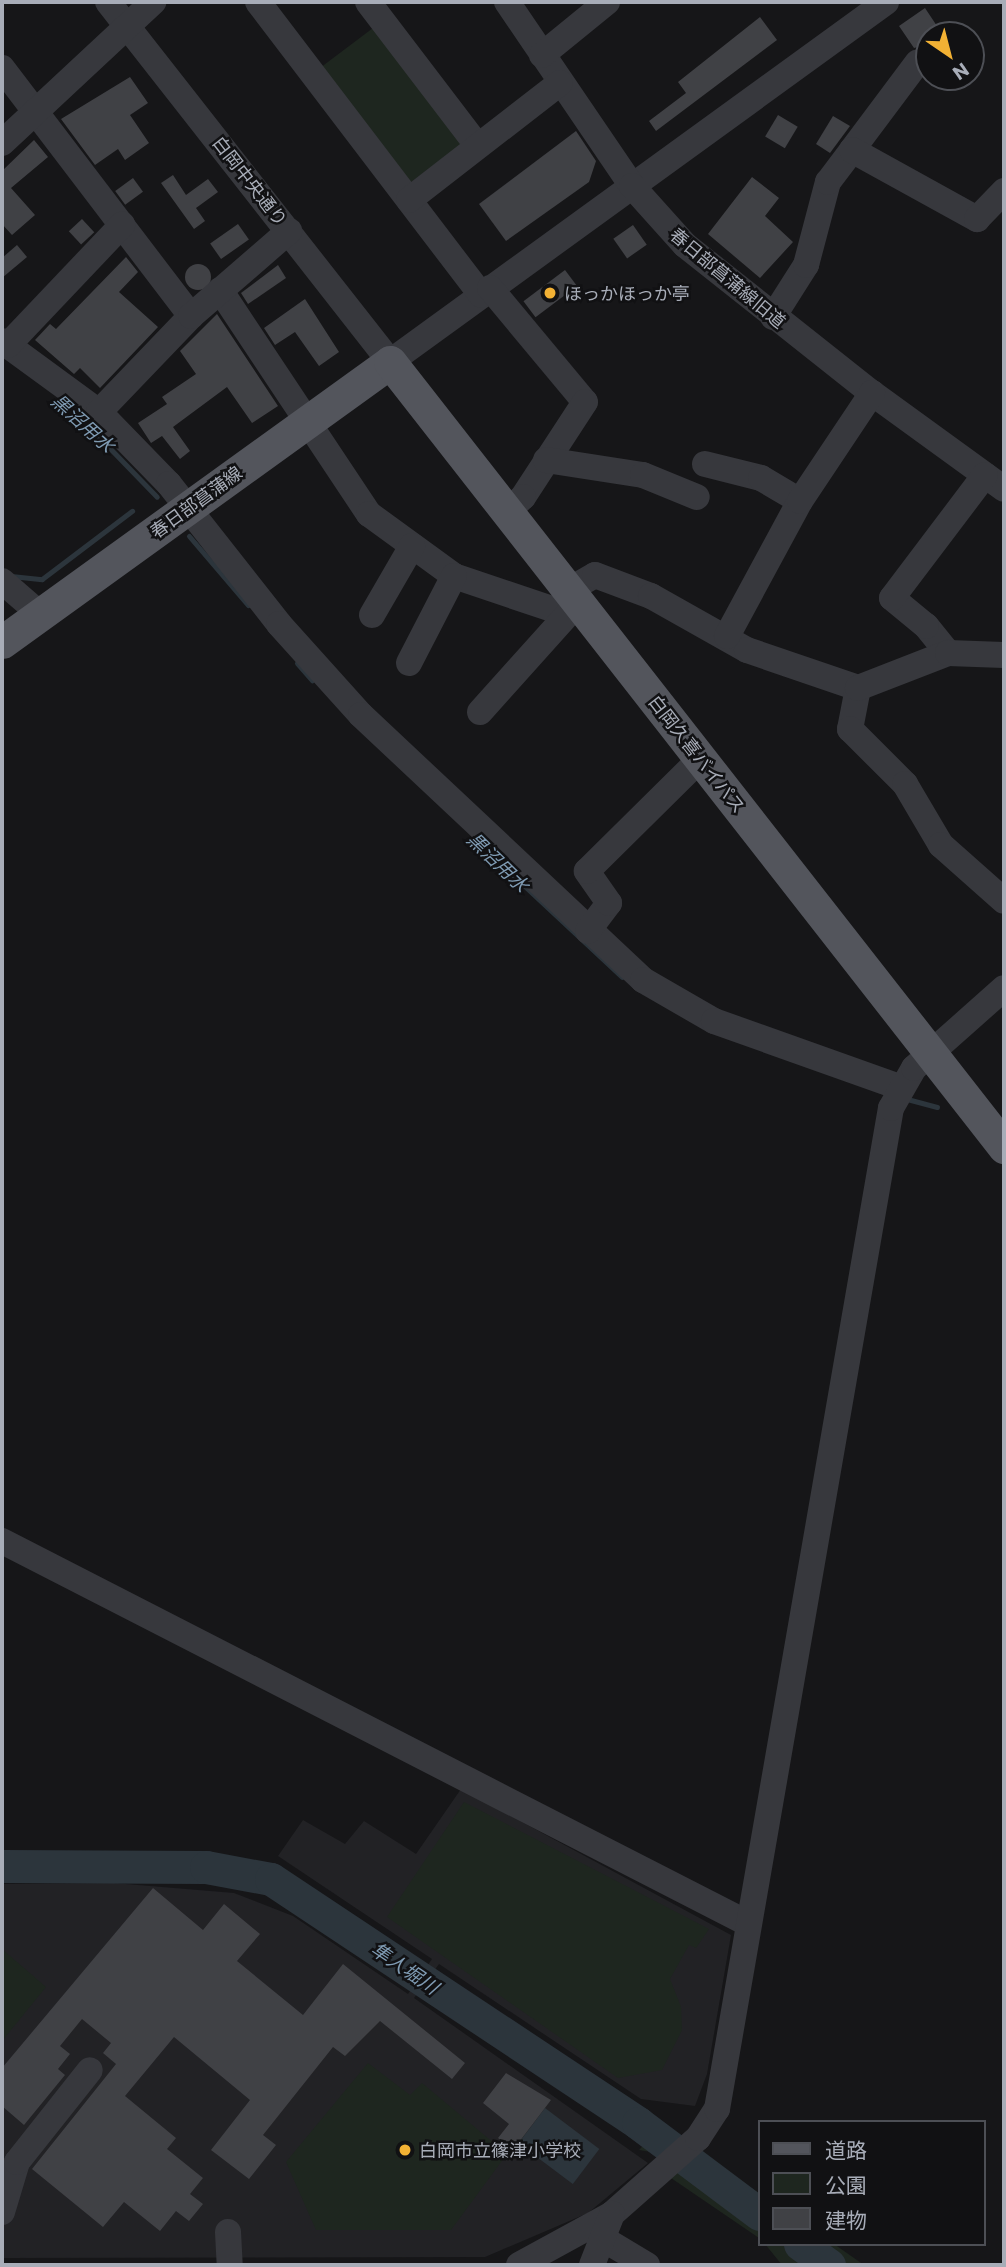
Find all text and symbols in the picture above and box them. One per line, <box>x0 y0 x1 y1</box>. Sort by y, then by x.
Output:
north arrow <box>915 21 985 91</box>
text: N <box>949 58 974 85</box>
street label: 白岡中央通り <box>208 132 292 230</box>
street label: 春日部菖蒲線旧道 <box>666 223 790 333</box>
place label: ほっかほっか亭 <box>564 282 690 304</box>
marker: ほっかほっか亭 <box>542 285 558 301</box>
water label: 黒沼用水 <box>47 389 119 457</box>
street label: 春日部菖蒲線 <box>146 462 246 542</box>
street label: 白岡久喜バイパス <box>644 691 750 817</box>
water label: 黒沼用水 <box>463 827 533 897</box>
water label: 隼人堀川 <box>367 1937 443 1999</box>
legend <box>758 2120 985 2246</box>
text: 道路 <box>825 2137 867 2162</box>
place label: 白岡市立篠津小学校 <box>419 2139 581 2161</box>
marker: 白岡市立篠津小学校 <box>397 2142 413 2158</box>
text: 公園 <box>825 2172 867 2197</box>
text: 建物 <box>825 2207 867 2232</box>

